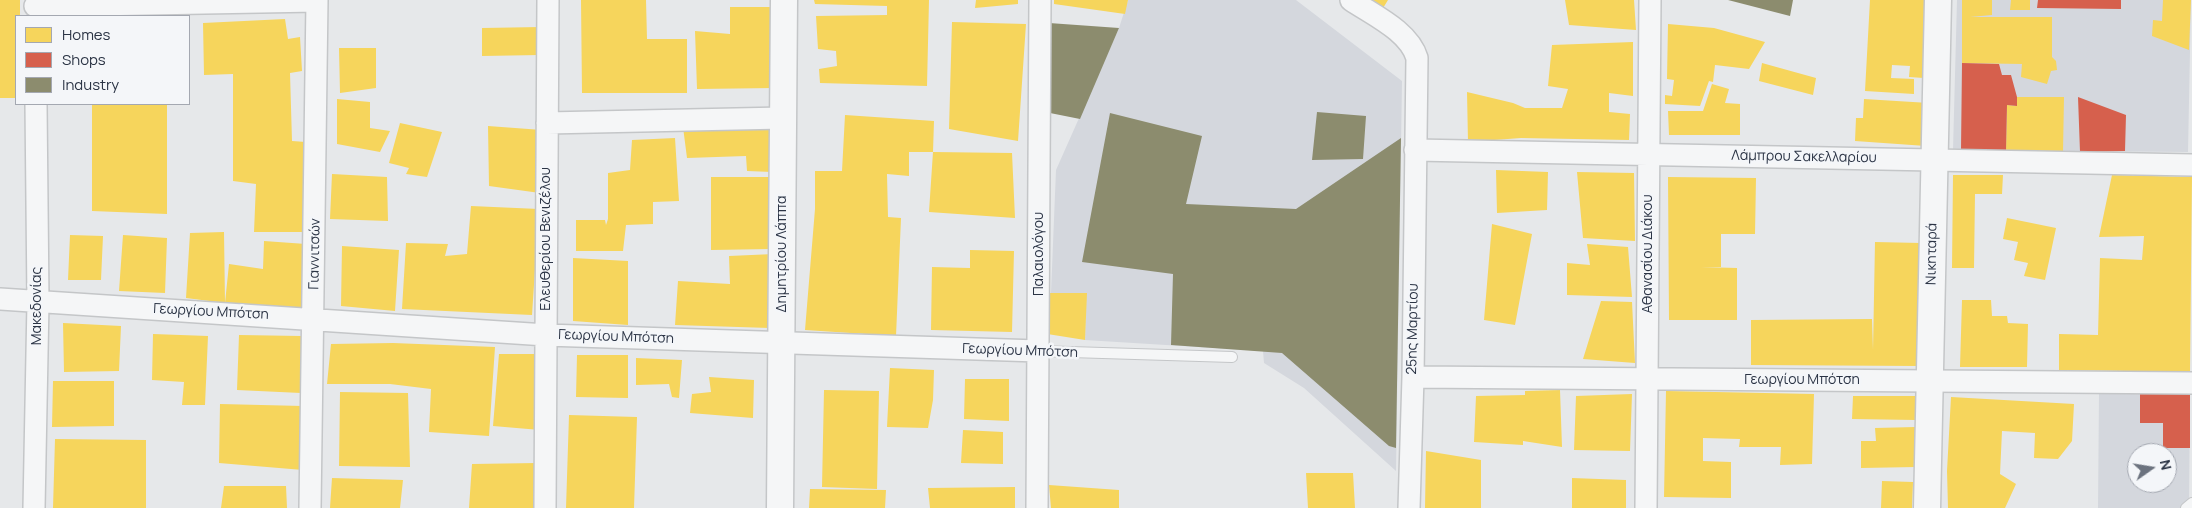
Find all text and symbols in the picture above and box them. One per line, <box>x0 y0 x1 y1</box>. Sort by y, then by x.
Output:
legend <box>15 15 190 105</box>
text: Homes <box>62 24 110 45</box>
text: Shops <box>62 49 106 70</box>
text: Industry <box>62 74 119 95</box>
street label: Λάμπρου Σακελλαρίου <box>1731 147 1877 167</box>
street label: Ελευθερίου Βενιζέλου <box>538 167 554 311</box>
street label: Αθανασίου Διάκου <box>1640 194 1656 314</box>
street label: Δημητρίου Λάππα <box>774 196 790 312</box>
street label: Παλαιολόγου <box>1031 212 1047 296</box>
street label: Γιαννιτσών <box>306 218 324 290</box>
street label: Νικηταρά <box>1923 223 1941 285</box>
street label: Μακεδονίας <box>29 267 45 345</box>
street label: 25ης Μαρτίου <box>1404 283 1422 375</box>
street label: Γεωργίου Μπότση <box>153 301 269 323</box>
street label: Γεωργίου Μπότση <box>558 327 674 347</box>
street label: Γεωργίου Μπότση <box>962 341 1078 361</box>
street label: Γεωργίου Μπότση <box>1744 372 1860 388</box>
north arrow <box>2127 443 2177 493</box>
text: N <box>2156 458 2177 472</box>

